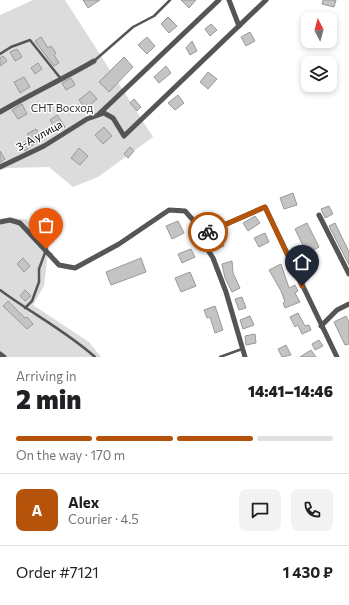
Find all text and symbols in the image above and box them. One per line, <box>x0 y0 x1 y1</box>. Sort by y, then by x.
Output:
north arrow <box>301 12 337 48</box>
map controls <box>301 12 337 92</box>
button: layers <box>301 56 337 92</box>
park label: СНТ Восход <box>31 101 94 114</box>
street label: 3-А улица <box>14 117 64 153</box>
pin <box>29 208 63 249</box>
courier <box>188 212 228 252</box>
icon: bag <box>35 214 57 236</box>
icon: bike <box>197 221 219 243</box>
pin <box>285 245 319 286</box>
icon: home <box>291 251 313 273</box>
text: Arriving in <box>16 368 76 384</box>
text: 14:41–14:46 <box>248 382 333 400</box>
text: 2 min <box>16 383 81 414</box>
text: On the way · 170 m <box>16 447 125 463</box>
button: chat <box>239 489 281 531</box>
button: phone <box>291 489 333 531</box>
text: Alex <box>68 493 99 511</box>
text: A <box>32 501 42 519</box>
text: Courier · 4.5 <box>68 511 139 527</box>
text: Order #7121 <box>16 563 99 581</box>
text: 1 430 ₽ <box>283 563 333 581</box>

